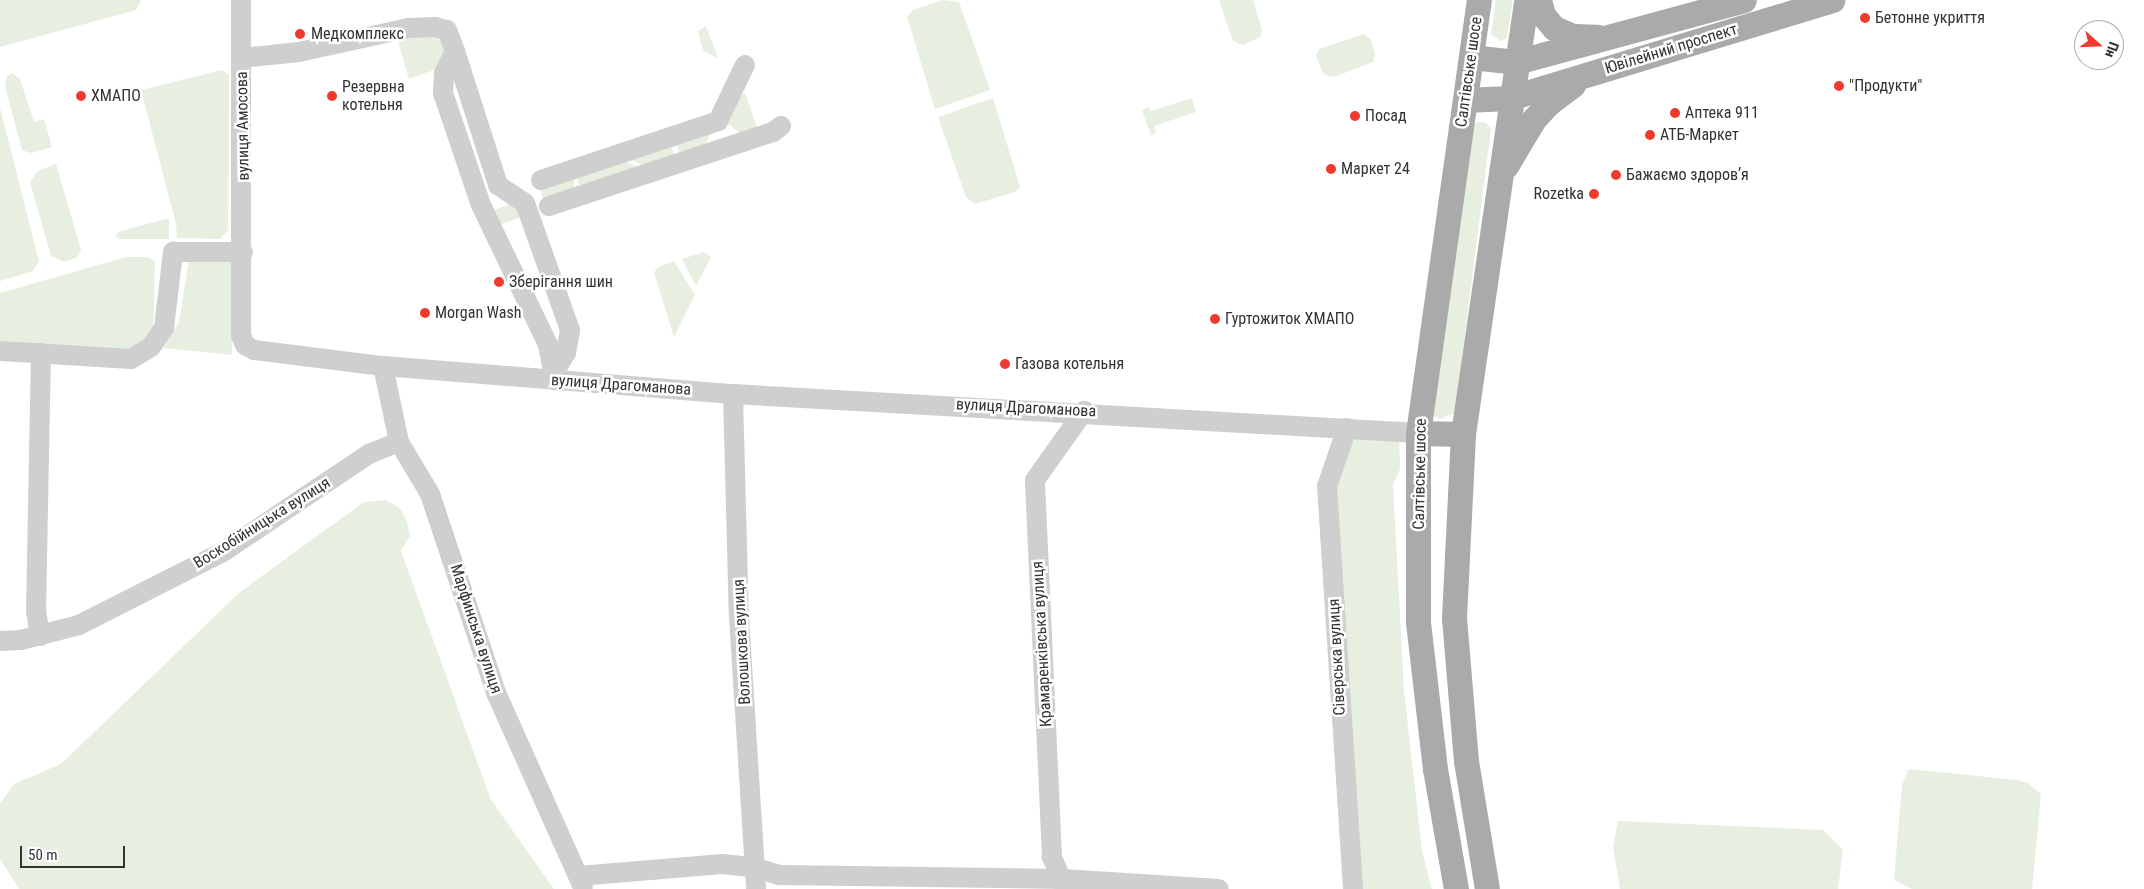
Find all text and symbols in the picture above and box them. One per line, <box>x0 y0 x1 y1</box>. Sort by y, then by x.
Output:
place label: Бетонне укриття <box>1875 8 1985 28</box>
marker: Бетонне укриття <box>1859 12 1871 24</box>
street label: Салтівське шосе <box>1452 16 1486 128</box>
street label: Ювілейний проспект <box>1602 20 1740 78</box>
north arrow <box>2074 20 2124 70</box>
place label: Медкомплекс <box>311 24 404 44</box>
marker: Медкомплекс <box>293 27 307 41</box>
text: Пн <box>2102 40 2122 60</box>
street label: вулиця Амосова <box>232 71 254 181</box>
place label: "Продукти" <box>1849 76 1922 96</box>
place label: Резервна котельня <box>342 77 405 115</box>
marker: "Продукти" <box>1833 80 1845 92</box>
place label: ХМАПО <box>91 86 141 106</box>
marker: ХМАПО <box>75 90 87 102</box>
marker: Резервна котельня <box>326 90 338 102</box>
place label: Аптека 911 <box>1685 103 1759 123</box>
place label: Посад <box>1365 106 1407 126</box>
marker: Аптека 911 <box>1669 107 1681 119</box>
marker: Посад <box>1349 110 1361 122</box>
place label: АТБ-Маркет <box>1660 125 1739 145</box>
marker: АТБ-Маркет <box>1644 129 1656 141</box>
place label: Маркет 24 <box>1341 159 1410 179</box>
marker: Маркет 24 <box>1325 163 1337 175</box>
place label: Бажаємо здоровʼя <box>1626 165 1749 185</box>
marker: Бажаємо здоровʼя <box>1610 169 1622 181</box>
place label: Rozetka <box>1534 184 1584 204</box>
marker: Rozetka <box>1588 188 1600 200</box>
place label: Зберігання шин <box>509 272 613 292</box>
marker: Зберігання шин <box>493 276 505 288</box>
place label: Morgan Wash <box>435 303 521 323</box>
marker: Morgan Wash <box>419 307 431 319</box>
place label: Гуртожиток ХМАПО <box>1225 309 1354 329</box>
marker: Гуртожиток ХМАПО <box>1209 313 1221 325</box>
place label: Газова котельня <box>1015 354 1124 374</box>
marker: Газова котельня <box>999 358 1011 370</box>
street label: вулиця Драгоманова <box>550 371 692 399</box>
street label: вулиця Драгоманова <box>955 395 1097 421</box>
street label: Салтівське шосе <box>1409 418 1431 530</box>
street label: Воскобійницька вулиця <box>190 473 334 573</box>
street label: Крамаренківська вулиця <box>1028 561 1056 727</box>
street label: Марфинська вулиця <box>446 562 506 696</box>
street label: Волошкова вулиця <box>729 579 755 705</box>
street label: Сіверська вулиця <box>1324 598 1350 716</box>
scale bar <box>22 836 128 868</box>
text: 50 m <box>28 846 58 864</box>

